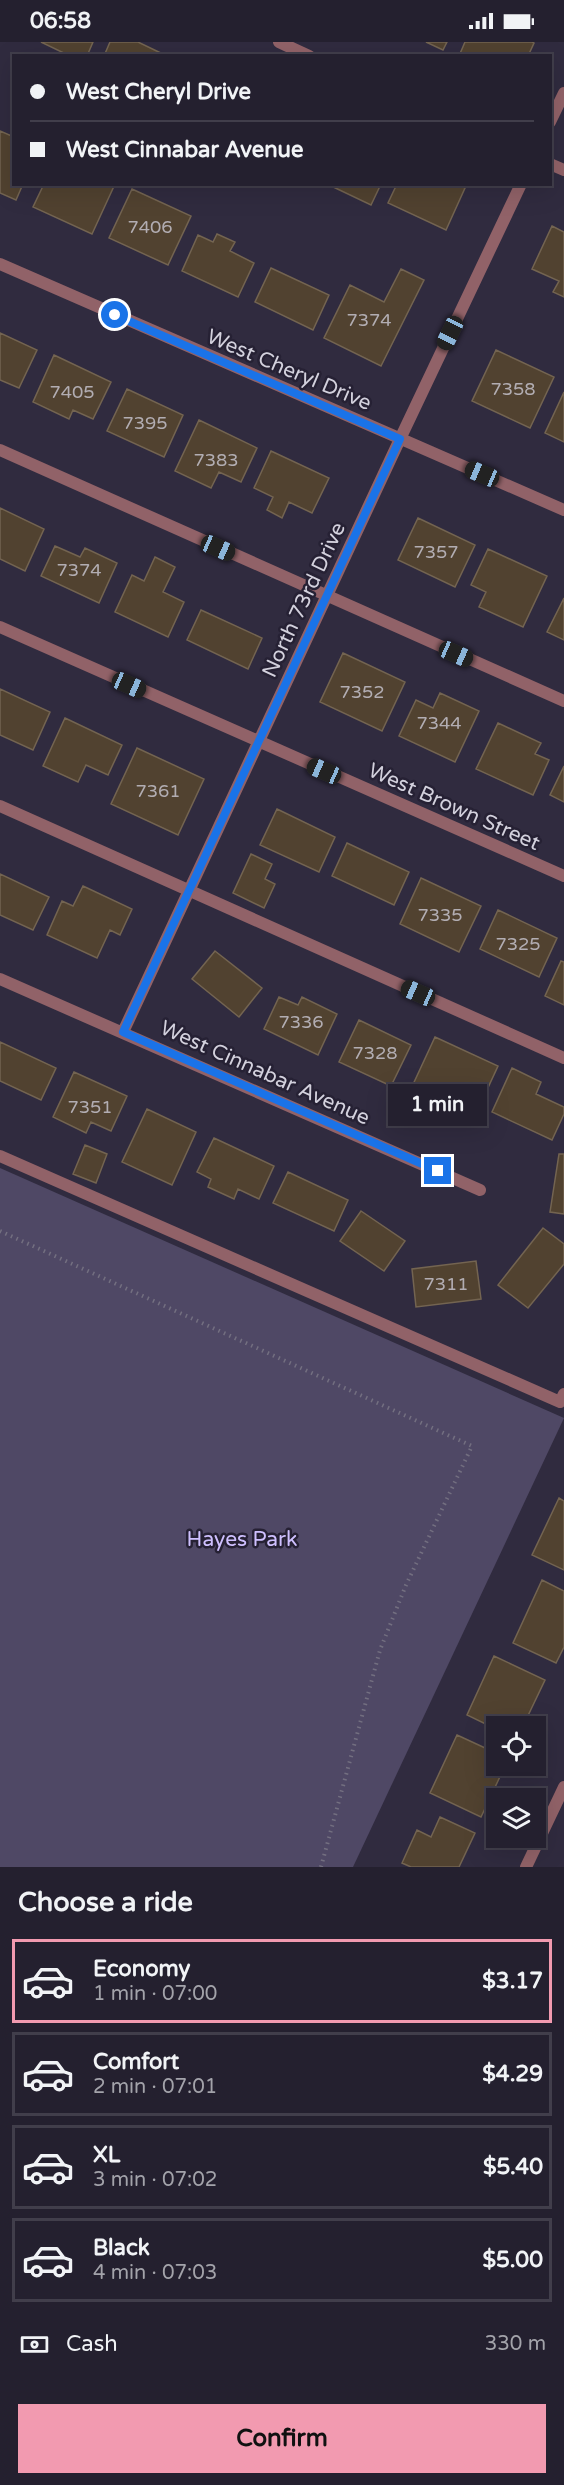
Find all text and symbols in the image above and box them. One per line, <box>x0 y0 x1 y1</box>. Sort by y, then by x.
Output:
text: 06:58 <box>30 8 91 34</box>
text: West Cheryl Drive <box>66 79 251 105</box>
text: West Cinnabar Avenue <box>66 137 303 163</box>
house number: 7406 <box>127 216 173 238</box>
route start <box>101 301 128 328</box>
house number: 7374 <box>346 309 392 331</box>
car <box>434 313 466 353</box>
street label: West Cheryl Drive <box>203 324 375 416</box>
house number: 7358 <box>490 378 536 400</box>
house number: 7405 <box>49 381 95 403</box>
house number: 7395 <box>122 412 168 434</box>
house number: 7383 <box>193 449 239 471</box>
car <box>462 459 502 489</box>
street label: North 73rd Drive <box>257 518 351 682</box>
car <box>198 532 238 564</box>
house number: 7357 <box>413 541 459 563</box>
house number: 7374 <box>56 559 102 581</box>
car <box>436 638 476 670</box>
car <box>109 669 149 701</box>
house number: 7352 <box>339 681 385 703</box>
house number: 7344 <box>416 712 462 734</box>
car <box>304 755 344 787</box>
street label: West Brown Street <box>364 758 544 856</box>
house number: 7361 <box>135 780 181 802</box>
house number: 7335 <box>417 904 463 926</box>
house number: 7325 <box>495 933 541 955</box>
car <box>398 977 438 1009</box>
house number: 7336 <box>278 1011 324 1033</box>
street label: West Cinnabar Avenue <box>156 1016 374 1131</box>
house number: 7328 <box>352 1042 398 1064</box>
callout: 1 min <box>388 1084 488 1126</box>
text: 1 min <box>411 1093 464 1117</box>
house number: 7351 <box>67 1096 113 1118</box>
route end <box>424 1157 451 1184</box>
house number: 7311 <box>423 1273 469 1295</box>
park label: Hayes Park <box>187 1527 297 1552</box>
map controls <box>486 1716 546 1848</box>
button: locate <box>486 1716 546 1776</box>
button: layers <box>486 1788 546 1848</box>
text: Choose a ride <box>18 1886 193 1919</box>
icon: car <box>21 1954 75 2008</box>
text: Economy <box>93 1956 190 1982</box>
text: $3.17 <box>482 1968 543 1994</box>
text: 1 min · 07:00 <box>93 1982 217 2006</box>
icon: car <box>21 2047 75 2101</box>
text: Comfort <box>93 2049 179 2075</box>
text: $4.29 <box>482 2061 543 2087</box>
text: 2 min · 07:01 <box>93 2075 217 2099</box>
icon: car <box>21 2140 75 2194</box>
text: XL <box>93 2142 120 2168</box>
text: $5.40 <box>483 2154 543 2180</box>
text: 3 min · 07:02 <box>93 2168 217 2192</box>
icon: car <box>21 2233 75 2287</box>
text: Black <box>93 2235 150 2261</box>
text: $5.00 <box>482 2247 543 2273</box>
text: 4 min · 07:03 <box>93 2261 217 2285</box>
icon: cash <box>18 2328 51 2361</box>
text: Cash <box>66 2331 118 2357</box>
text: 330 m <box>485 2332 546 2356</box>
button: Confirm <box>18 2404 546 2473</box>

